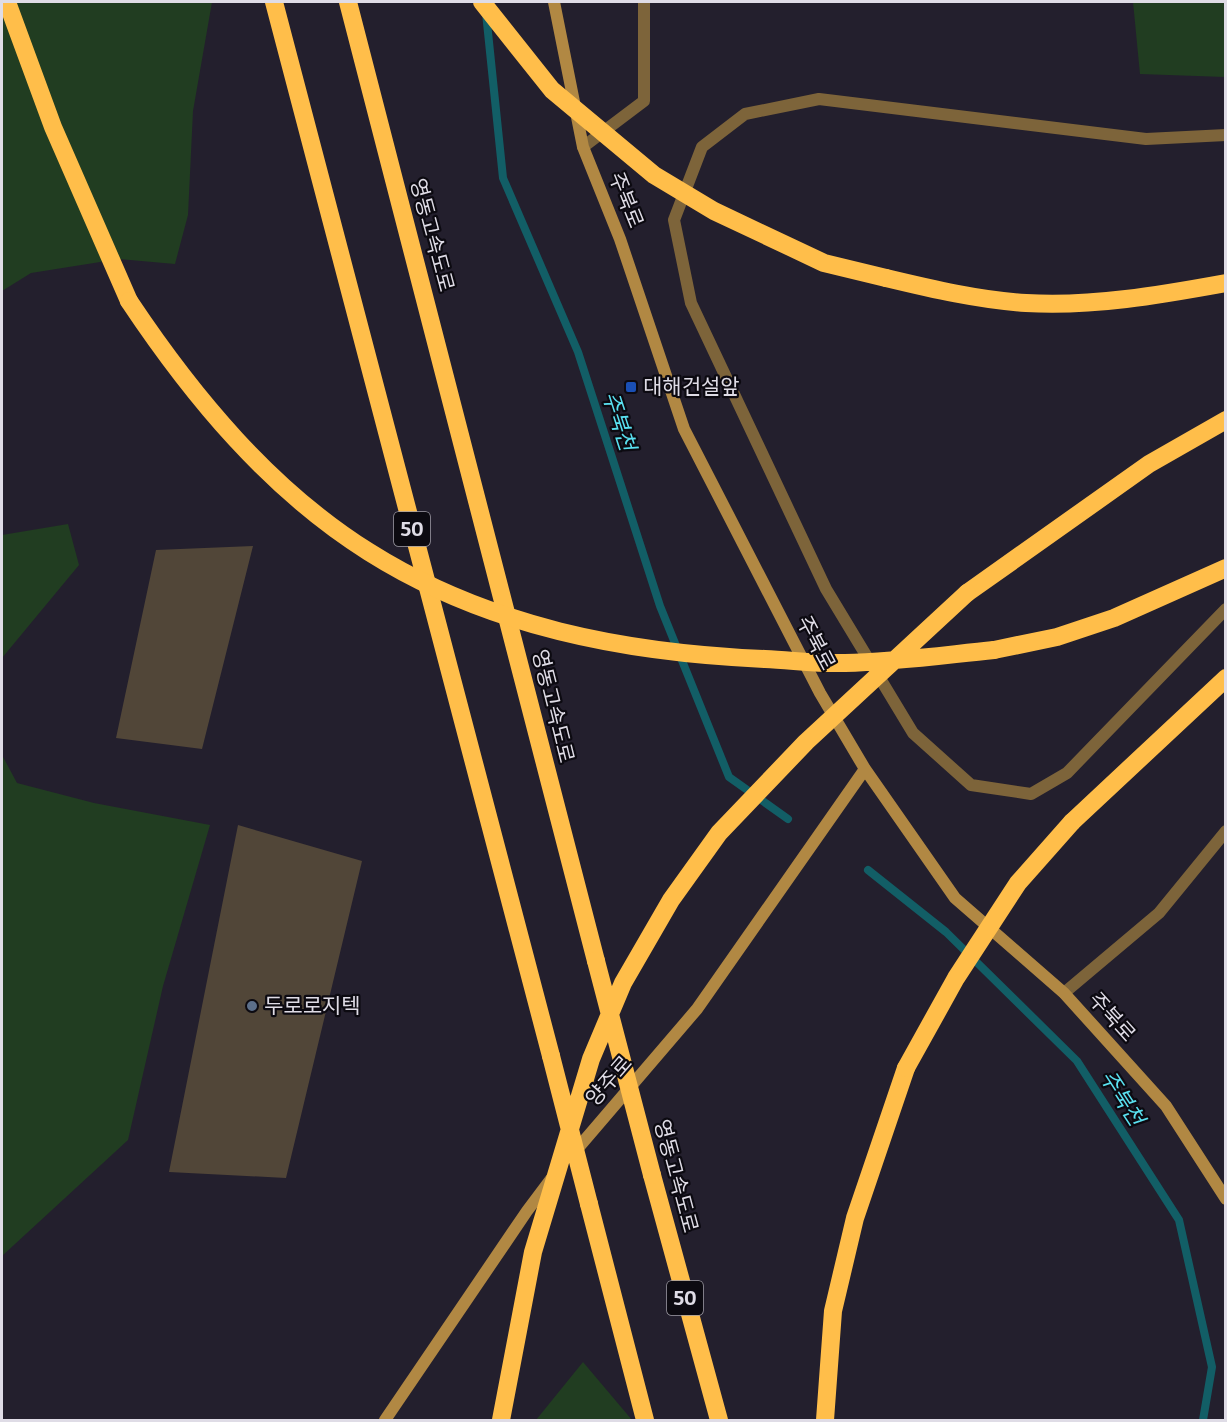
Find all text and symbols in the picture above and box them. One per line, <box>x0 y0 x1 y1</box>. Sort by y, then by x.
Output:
street label: 주북로 <box>603 168 649 232</box>
street label: 영동고속도로 <box>404 176 460 294</box>
place label: 대해건설앞 <box>643 374 740 400</box>
marker: 대해건설앞 <box>624 380 638 394</box>
water label: 주북천 <box>597 388 642 457</box>
road number: 50 <box>394 512 430 546</box>
street label: 주북로 <box>791 611 841 675</box>
street label: 영동고속도로 <box>526 647 580 765</box>
street label: 주북로 <box>1083 987 1141 1047</box>
place label: 두로로지텍 <box>264 993 361 1019</box>
marker: 두로로지텍 <box>245 999 259 1013</box>
street label: 양주로 <box>580 1051 638 1111</box>
water label: 주북천 <box>1094 1065 1151 1133</box>
street label: 영동고속도로 <box>648 1117 704 1235</box>
road number: 50 <box>667 1281 703 1315</box>

